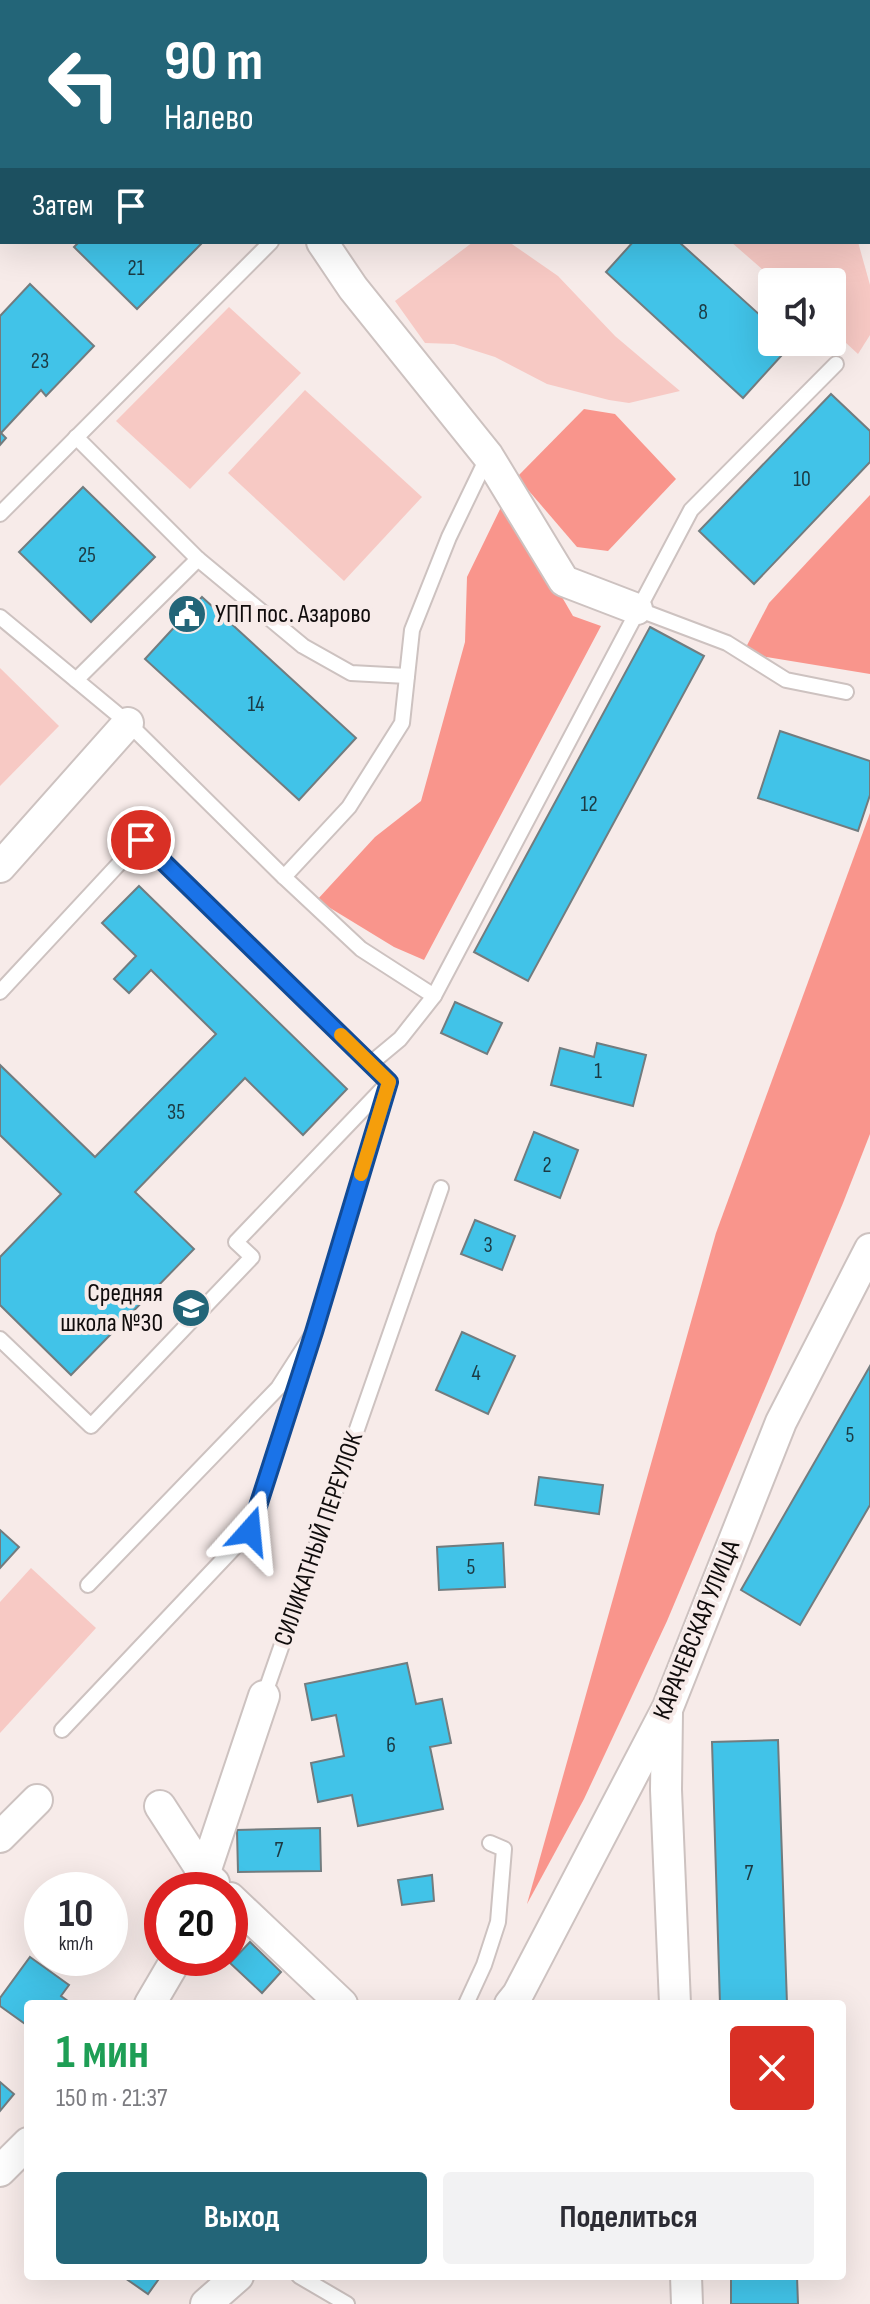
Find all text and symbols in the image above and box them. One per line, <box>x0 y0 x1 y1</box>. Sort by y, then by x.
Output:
text: 90 m <box>164 29 263 96</box>
icon: left <box>32 32 136 136</box>
text: Налево <box>164 97 254 140</box>
icon: arrive <box>109 184 153 228</box>
text: Затем <box>32 188 93 224</box>
house number: 21 <box>128 255 145 282</box>
map controls <box>758 268 846 356</box>
button: sound <box>758 268 846 356</box>
house number: 8 <box>698 299 708 326</box>
house number: 23 <box>31 348 49 375</box>
house number: 10 <box>793 466 811 493</box>
house number: 25 <box>78 542 96 569</box>
public building icon: УПП пос. Азарово <box>166 593 208 635</box>
place label: УПП пос. Азарово <box>215 599 371 630</box>
house number: 14 <box>248 691 264 718</box>
house number: 12 <box>580 791 598 818</box>
pin <box>107 806 175 874</box>
icon: arrive <box>119 818 163 862</box>
house number: 1 <box>594 1058 602 1085</box>
house number: 35 <box>167 1099 185 1126</box>
house number: 2 <box>542 1152 552 1179</box>
house number: 3 <box>483 1232 493 1259</box>
place label: Средняя школа №30 <box>60 1278 163 1339</box>
school or university icon: Средняя школа №30 <box>170 1287 212 1329</box>
house number: 4 <box>471 1360 481 1387</box>
house number: 5 <box>846 1422 855 1449</box>
street label: СИЛИКАТНЫЙ ПЕРЕУЛОК <box>268 1428 370 1650</box>
position arrow <box>208 1489 292 1573</box>
street label: КАРАЧЕВСКАЯ УЛИЦА <box>647 1535 747 1724</box>
house number: 5 <box>467 1554 476 1581</box>
house number: 6 <box>386 1732 396 1759</box>
house number: 7 <box>275 1837 284 1864</box>
house number: 7 <box>745 1860 754 1887</box>
speed limit sign: 20 <box>144 1872 248 1976</box>
text: 10 <box>59 1890 93 1938</box>
text: km/h <box>59 1932 93 1956</box>
text: 1 мин <box>56 2024 149 2081</box>
button: close <box>730 2026 814 2110</box>
text: 150 m · 21:37 <box>56 2083 168 2114</box>
button: Выход <box>56 2172 427 2264</box>
button: Поделиться <box>443 2172 814 2264</box>

